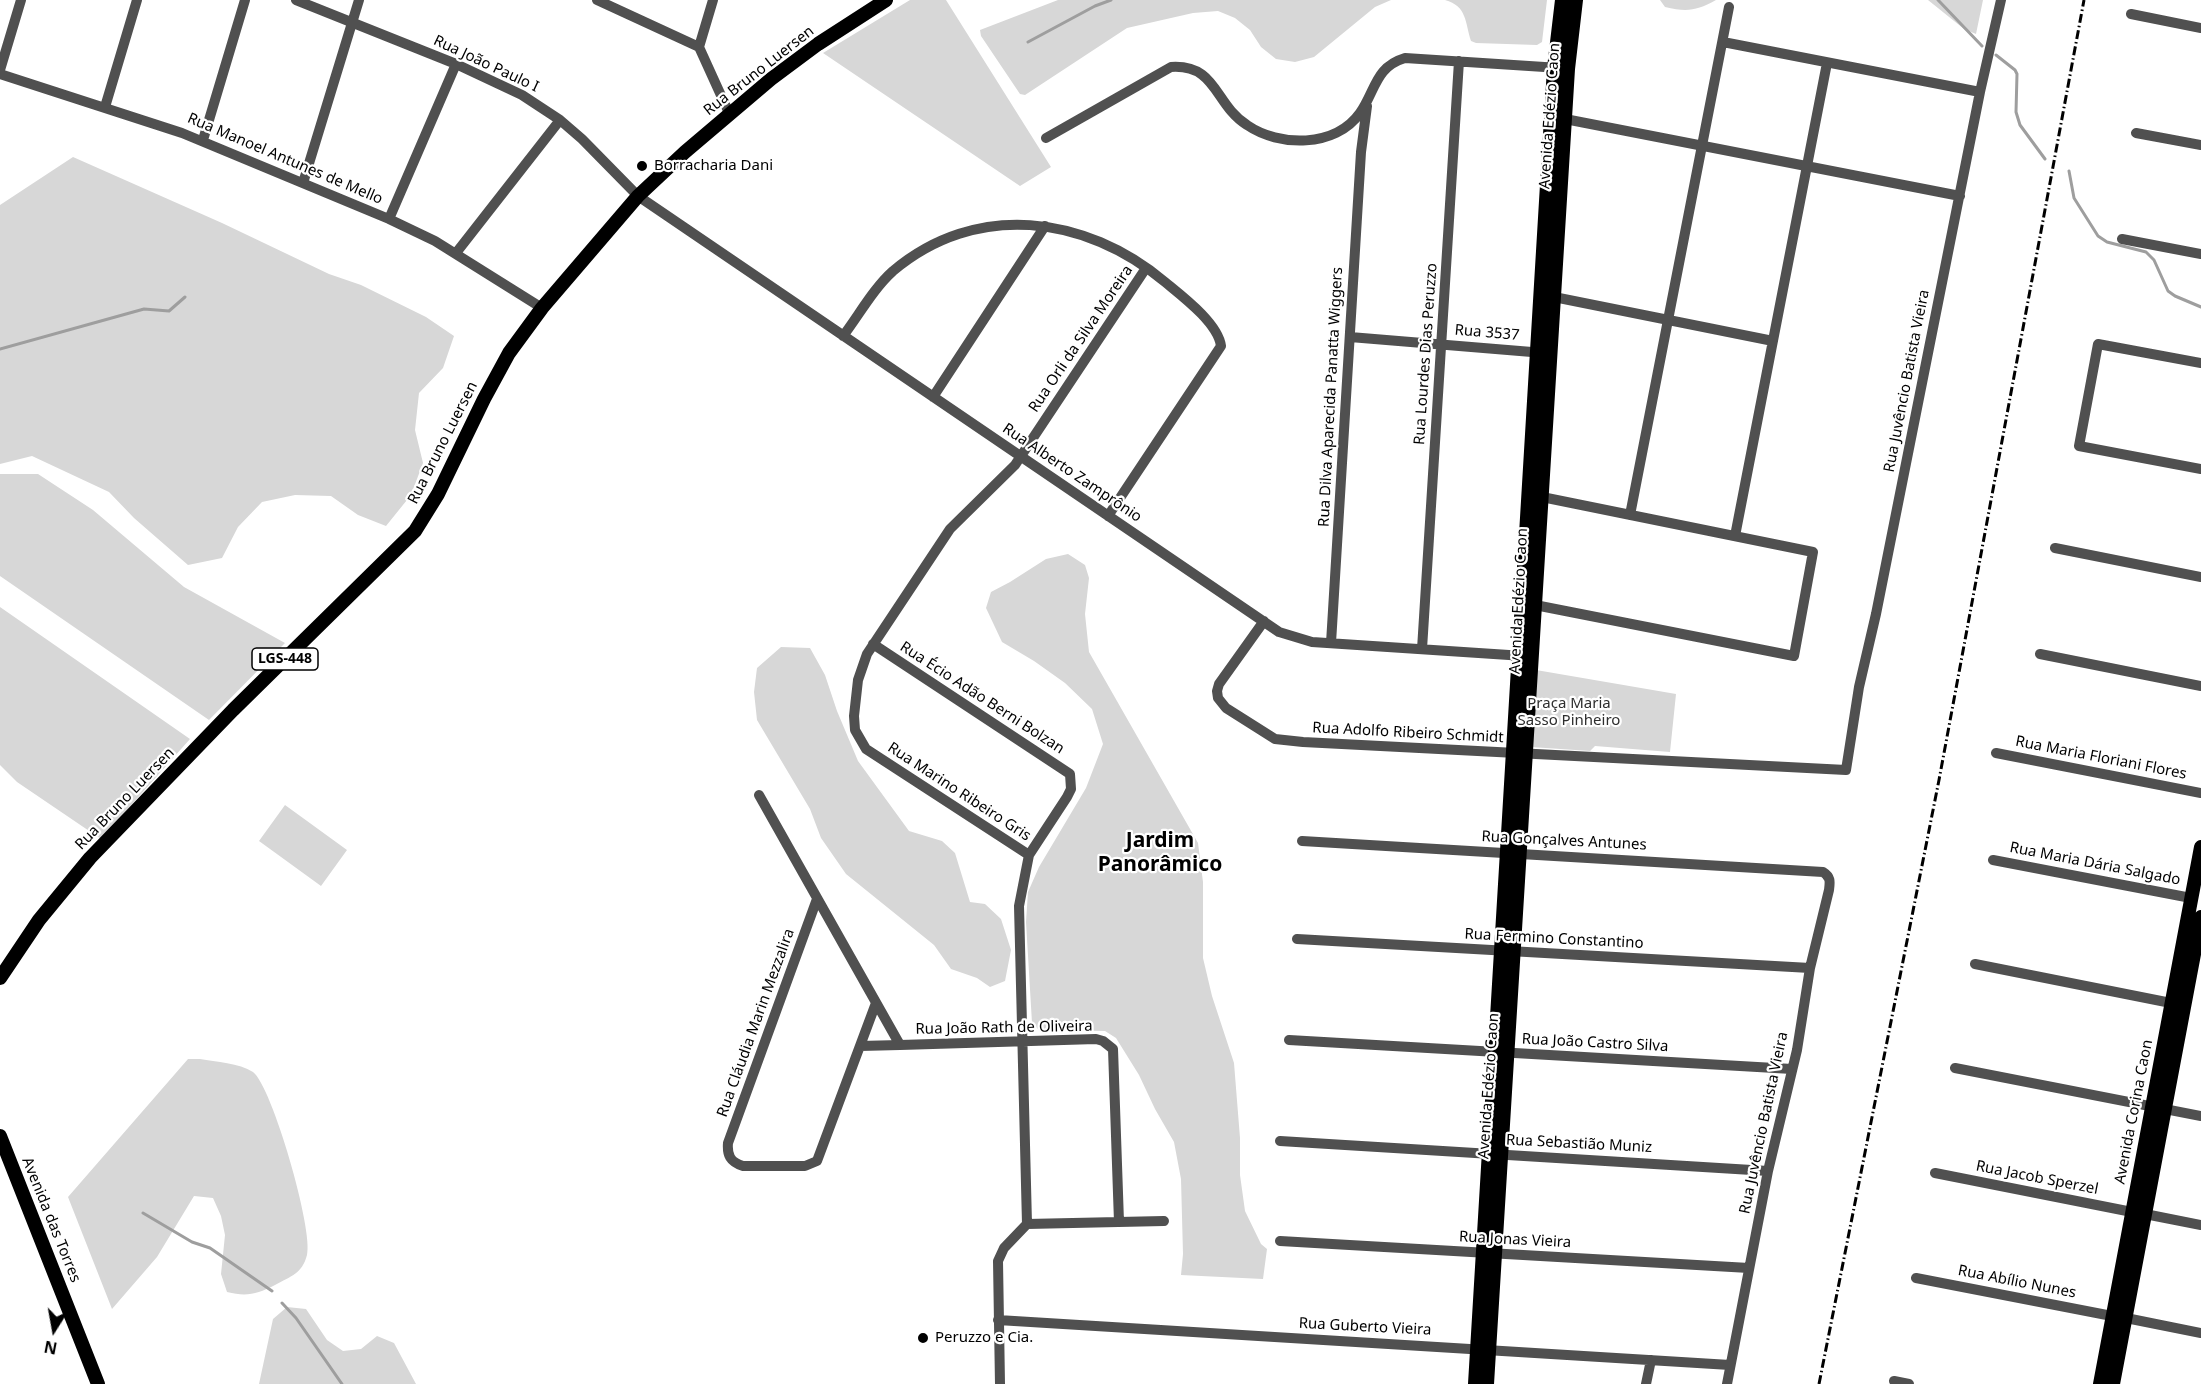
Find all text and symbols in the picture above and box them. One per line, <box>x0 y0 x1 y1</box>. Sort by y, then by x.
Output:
street label: Rua Bruno Luersen <box>700 22 818 120</box>
street label: Rua João Paulo I <box>430 32 542 96</box>
street label: Avenida Edézio Caon <box>1536 42 1564 190</box>
street label: Rua Manoel Antunes de Mello <box>185 110 385 208</box>
place label: Borracharia Dani <box>654 157 773 175</box>
marker: Borracharia Dani <box>635 159 649 173</box>
street label: Rua Orli da Silva Moreira <box>1025 262 1137 416</box>
street label: Rua Lourdes Dias Peruzzo <box>1411 262 1441 446</box>
street label: Rua Dilva Aparecida Panatta Wiggers <box>1315 267 1347 527</box>
street label: Rua Juvêncio Batista Vieira <box>1880 288 1934 474</box>
street label: Rua 3537 <box>1454 321 1520 345</box>
street label: Rua Bruno Luersen <box>404 379 482 507</box>
street label: Rua Alberto Zamprônio <box>999 420 1145 526</box>
street label: Avenida Edézio Caon <box>1506 527 1532 675</box>
street label: Rua Écio Adão Berni Bolzan <box>896 638 1068 758</box>
road number: LGS-448 <box>252 648 318 670</box>
park label: Praça Maria Sasso Pinheiro <box>1518 695 1620 730</box>
street label: Rua Adolfo Ribeiro Schmidt <box>1312 719 1504 747</box>
street label: Rua Maria Floriani Flores <box>2014 733 2188 783</box>
street label: Rua Marino Ribeiro Gris <box>884 739 1034 845</box>
street label: Rua Bruno Luersen <box>72 744 178 854</box>
district label: Jardim Panorâmico <box>1098 828 1222 878</box>
street label: Rua Gonçalves Antunes <box>1481 828 1647 854</box>
street label: Rua Maria Dária Salgado <box>2008 839 2182 889</box>
street label: Rua Fermino Constantino <box>1464 925 1644 953</box>
street label: Rua Cláudia Marin Mezzalira <box>713 926 799 1120</box>
street label: Avenida Edézio Caon <box>1475 1012 1503 1160</box>
street label: Rua João Rath de Oliveira <box>915 1017 1093 1039</box>
street label: Rua João Castro Silva <box>1521 1030 1669 1056</box>
street label: Rua Juvêncio Batista Vieira <box>1736 1030 1792 1216</box>
street label: Avenida Corina Caon <box>2111 1038 2157 1186</box>
street label: Rua Sebastião Muniz <box>1506 1131 1652 1157</box>
street label: Avenida das Torres <box>18 1155 84 1285</box>
street label: Rua Jacob Sperzel <box>1974 1157 2100 1199</box>
street label: Rua Jonas Vieira <box>1458 1228 1572 1252</box>
street label: Rua Abílio Nunes <box>1956 1262 2078 1302</box>
north arrow <box>24 1300 84 1360</box>
street label: Rua Guberto Vieira <box>1298 1315 1432 1339</box>
place label: Peruzzo e Cia. <box>935 1329 1033 1347</box>
marker: Peruzzo e Cia. <box>916 1331 930 1345</box>
text: N <box>42 1336 59 1360</box>

